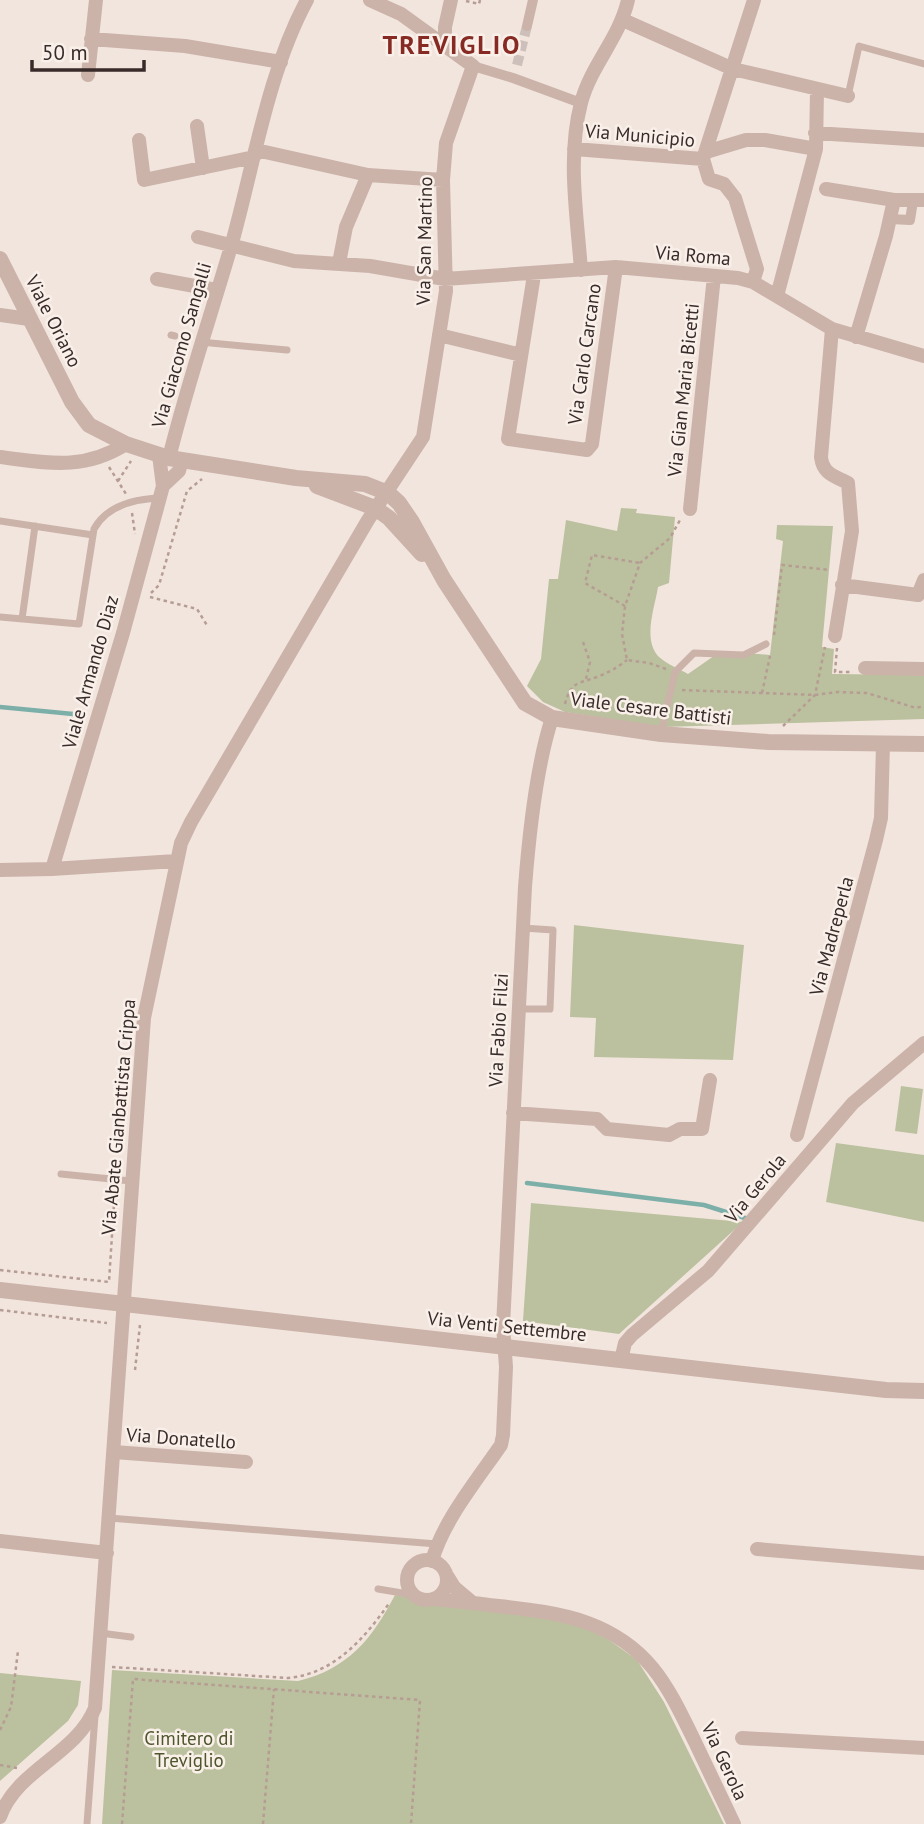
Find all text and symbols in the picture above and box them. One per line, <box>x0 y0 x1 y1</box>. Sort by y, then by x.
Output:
scale bar <box>32 28 144 72</box>
district label: TREVIGLIO <box>382 28 522 61</box>
text: 50 m <box>42 39 88 66</box>
street label: Via Municipio <box>583 118 696 152</box>
street label: Via San Martino <box>411 176 437 307</box>
street label: Via Roma <box>653 240 732 270</box>
street label: Via Giacomo Sangalli <box>146 259 216 432</box>
street label: Viale Oriano <box>20 270 87 371</box>
street label: Via Carlo Carcano <box>562 282 606 427</box>
street label: Via Gian Maria Bicetti <box>662 302 704 479</box>
street label: Viale Armando Diaz <box>56 592 123 753</box>
street label: Viale Cesare Battisti <box>568 686 733 730</box>
street label: Via Madreperla <box>803 874 858 999</box>
street label: Via Fabio Filzi <box>483 972 513 1089</box>
street label: Via Abate Gianbattista Crippa <box>96 998 140 1237</box>
street label: Via Gerola <box>718 1148 791 1228</box>
street label: Via Venti Settembre <box>425 1306 588 1346</box>
street label: Via Donatello <box>124 1422 237 1454</box>
street label: Via Gerola <box>696 1717 753 1804</box>
park label: Cimitero di Treviglio <box>144 1726 234 1772</box>

